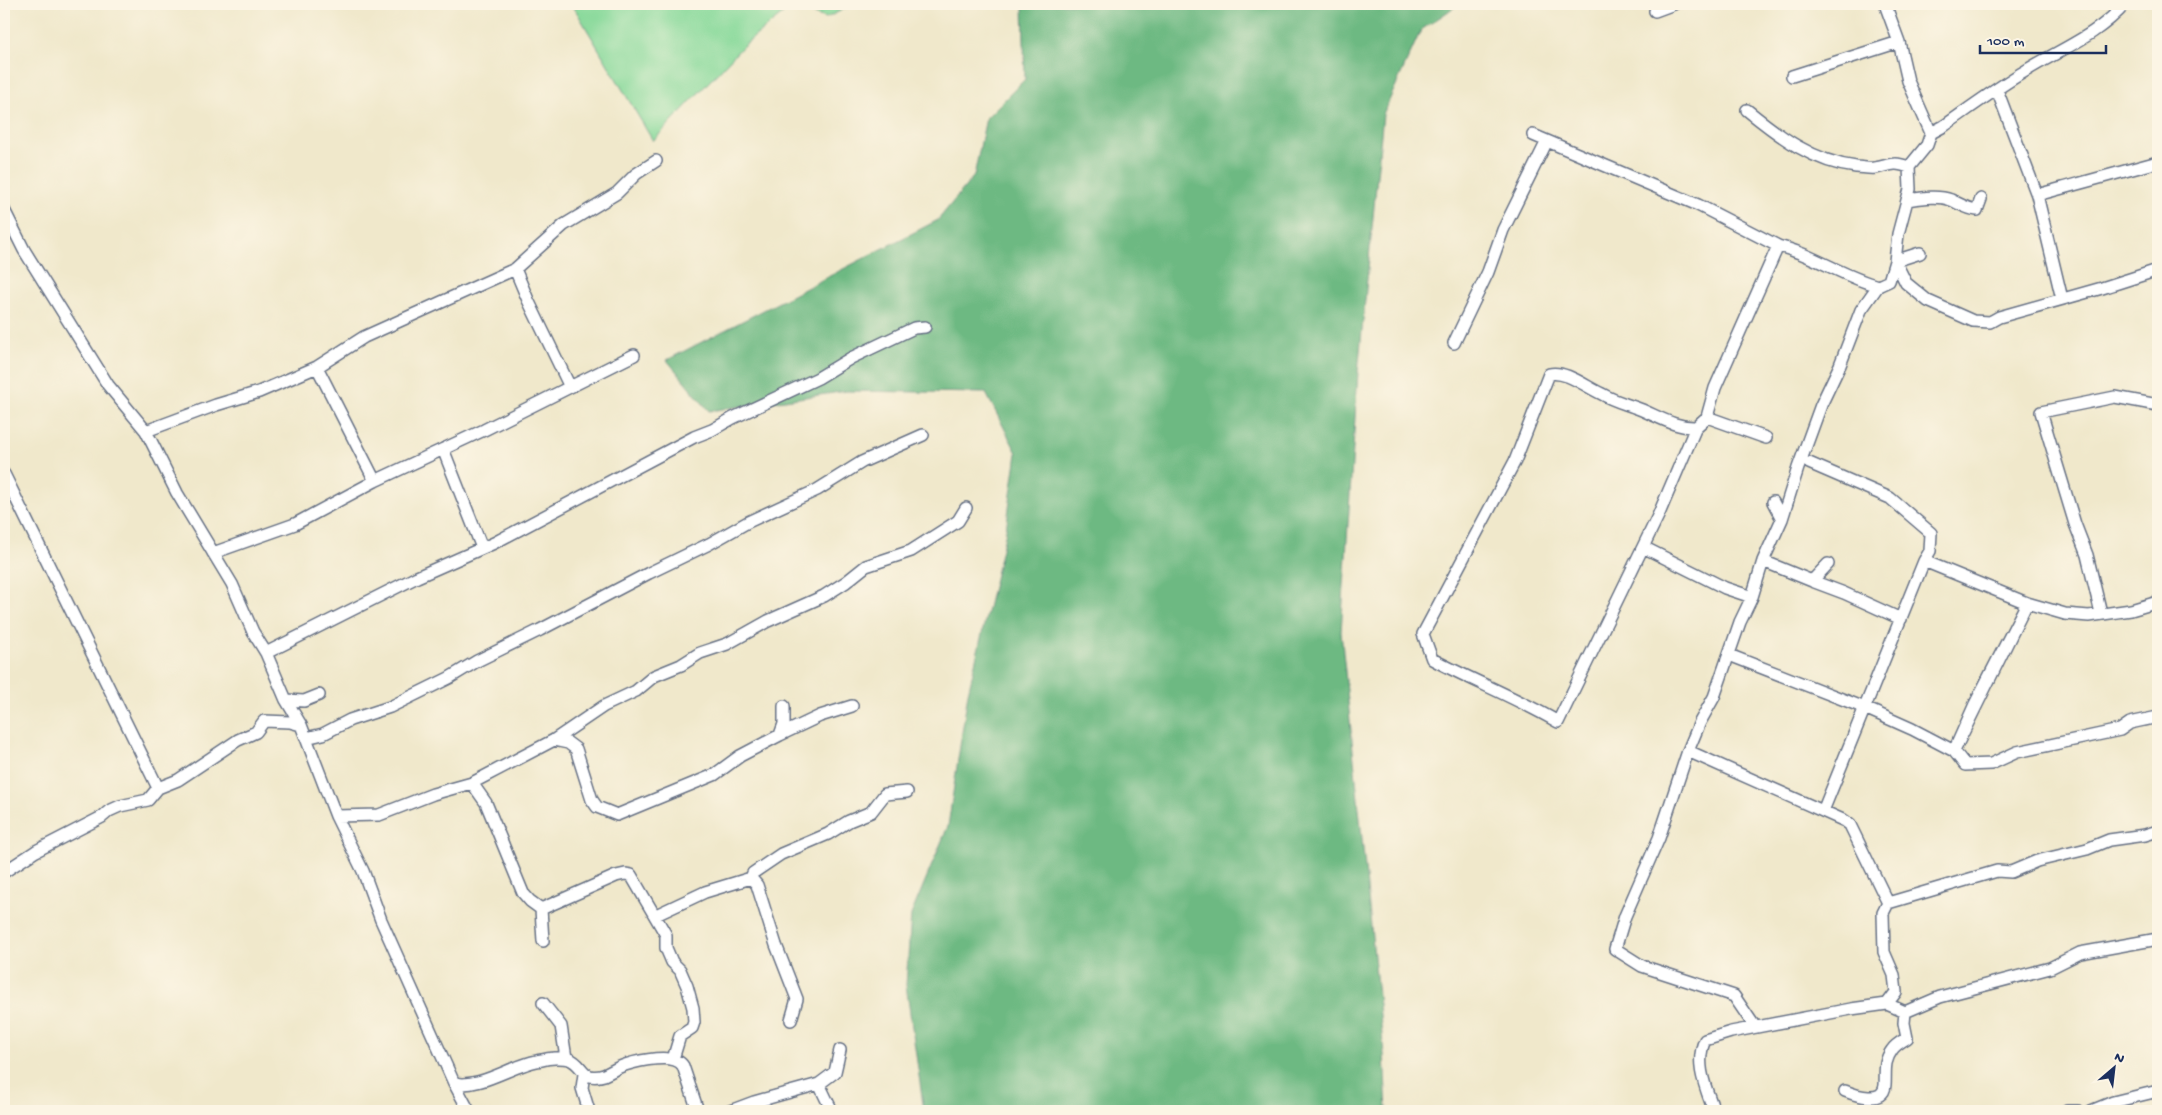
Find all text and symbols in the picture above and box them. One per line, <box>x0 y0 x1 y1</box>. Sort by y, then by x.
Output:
scale bar <box>1980 22 2106 54</box>
text: 100 m <box>1986 33 2025 51</box>
north arrow <box>2090 1042 2140 1092</box>
text: N <box>2111 1049 2127 1068</box>

